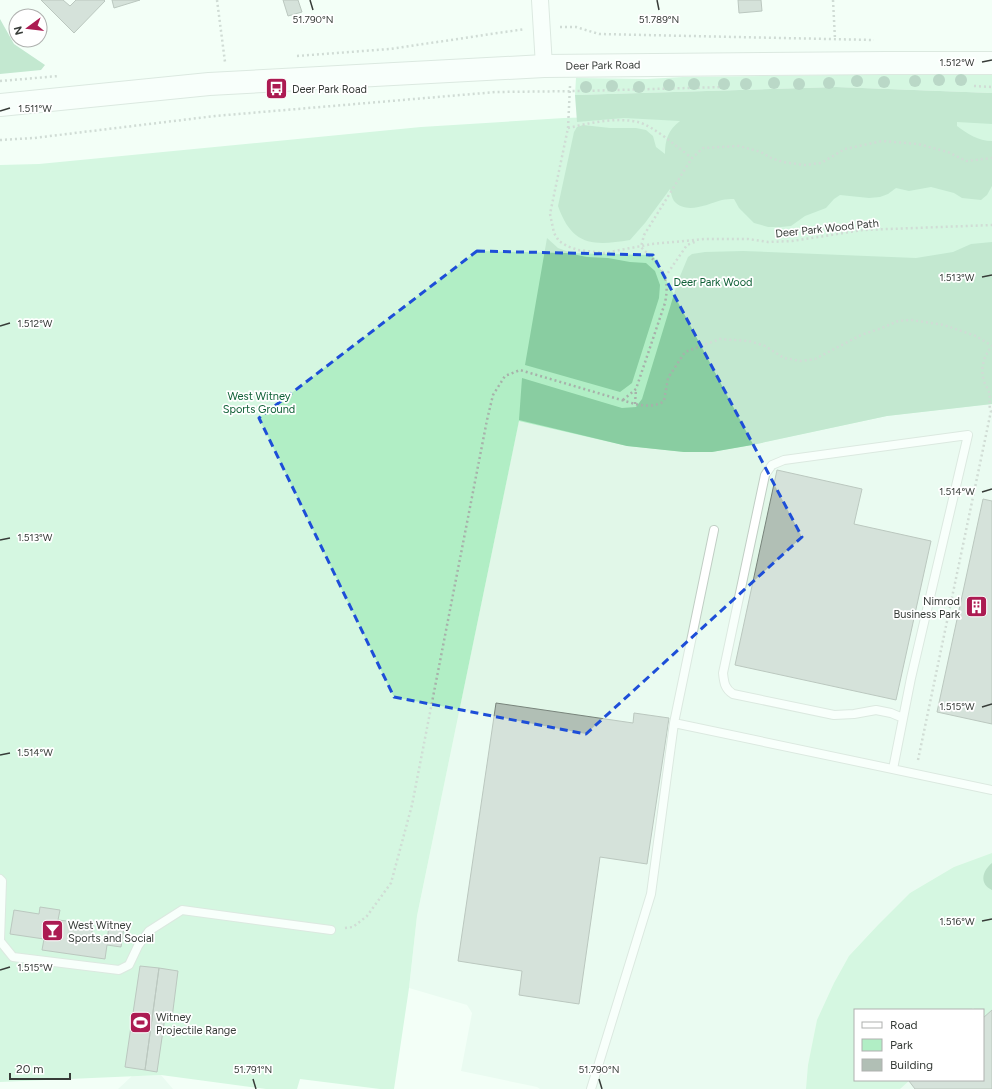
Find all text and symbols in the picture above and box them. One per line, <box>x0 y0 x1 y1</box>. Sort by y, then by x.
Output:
north arrow <box>8 8 48 48</box>
text: 51.790°N <box>293 13 333 26</box>
text: 51.789°N <box>639 13 679 26</box>
text: N <box>11 25 26 36</box>
text: 1.512°W <box>940 56 975 69</box>
street label: Deer Park Road <box>565 58 641 73</box>
bus stop icon: Deer Park Road <box>263 76 289 102</box>
place label: Deer Park Road <box>292 83 367 96</box>
text: 1.511°W <box>18 102 52 115</box>
street label: Deer Park Wood Path <box>775 217 879 240</box>
text: 1.513°W <box>940 271 975 284</box>
park label: Deer Park Wood <box>674 276 752 289</box>
text: 1.512°W <box>18 317 53 330</box>
park label: West Witney Sports Ground <box>223 390 295 416</box>
text: 1.514°W <box>939 485 975 498</box>
text: 1.513°W <box>18 531 53 544</box>
building icon: Nimrod Business Park <box>963 594 989 620</box>
place label: Nimrod Business Park <box>893 595 961 621</box>
text: 1.515°W <box>939 700 975 713</box>
text: 1.514°W <box>17 746 53 759</box>
text: 1.516°W <box>939 915 975 928</box>
bar icon: West Witney Sports and Social <box>39 918 65 944</box>
place label: West Witney Sports and Social <box>68 919 154 945</box>
text: 1.515°W <box>17 961 53 974</box>
legend <box>854 1009 984 1081</box>
sports icon: Witney Projectile Range <box>128 1010 154 1036</box>
place label: Witney Projectile Range <box>156 1011 236 1037</box>
text: Road <box>890 1018 918 1032</box>
text: Park <box>890 1038 913 1052</box>
scale bar <box>10 1055 70 1081</box>
text: Building <box>890 1058 933 1072</box>
text: 20 m <box>16 1062 44 1076</box>
text: 51.791°N <box>234 1063 272 1076</box>
text: 51.790°N <box>579 1063 619 1076</box>

